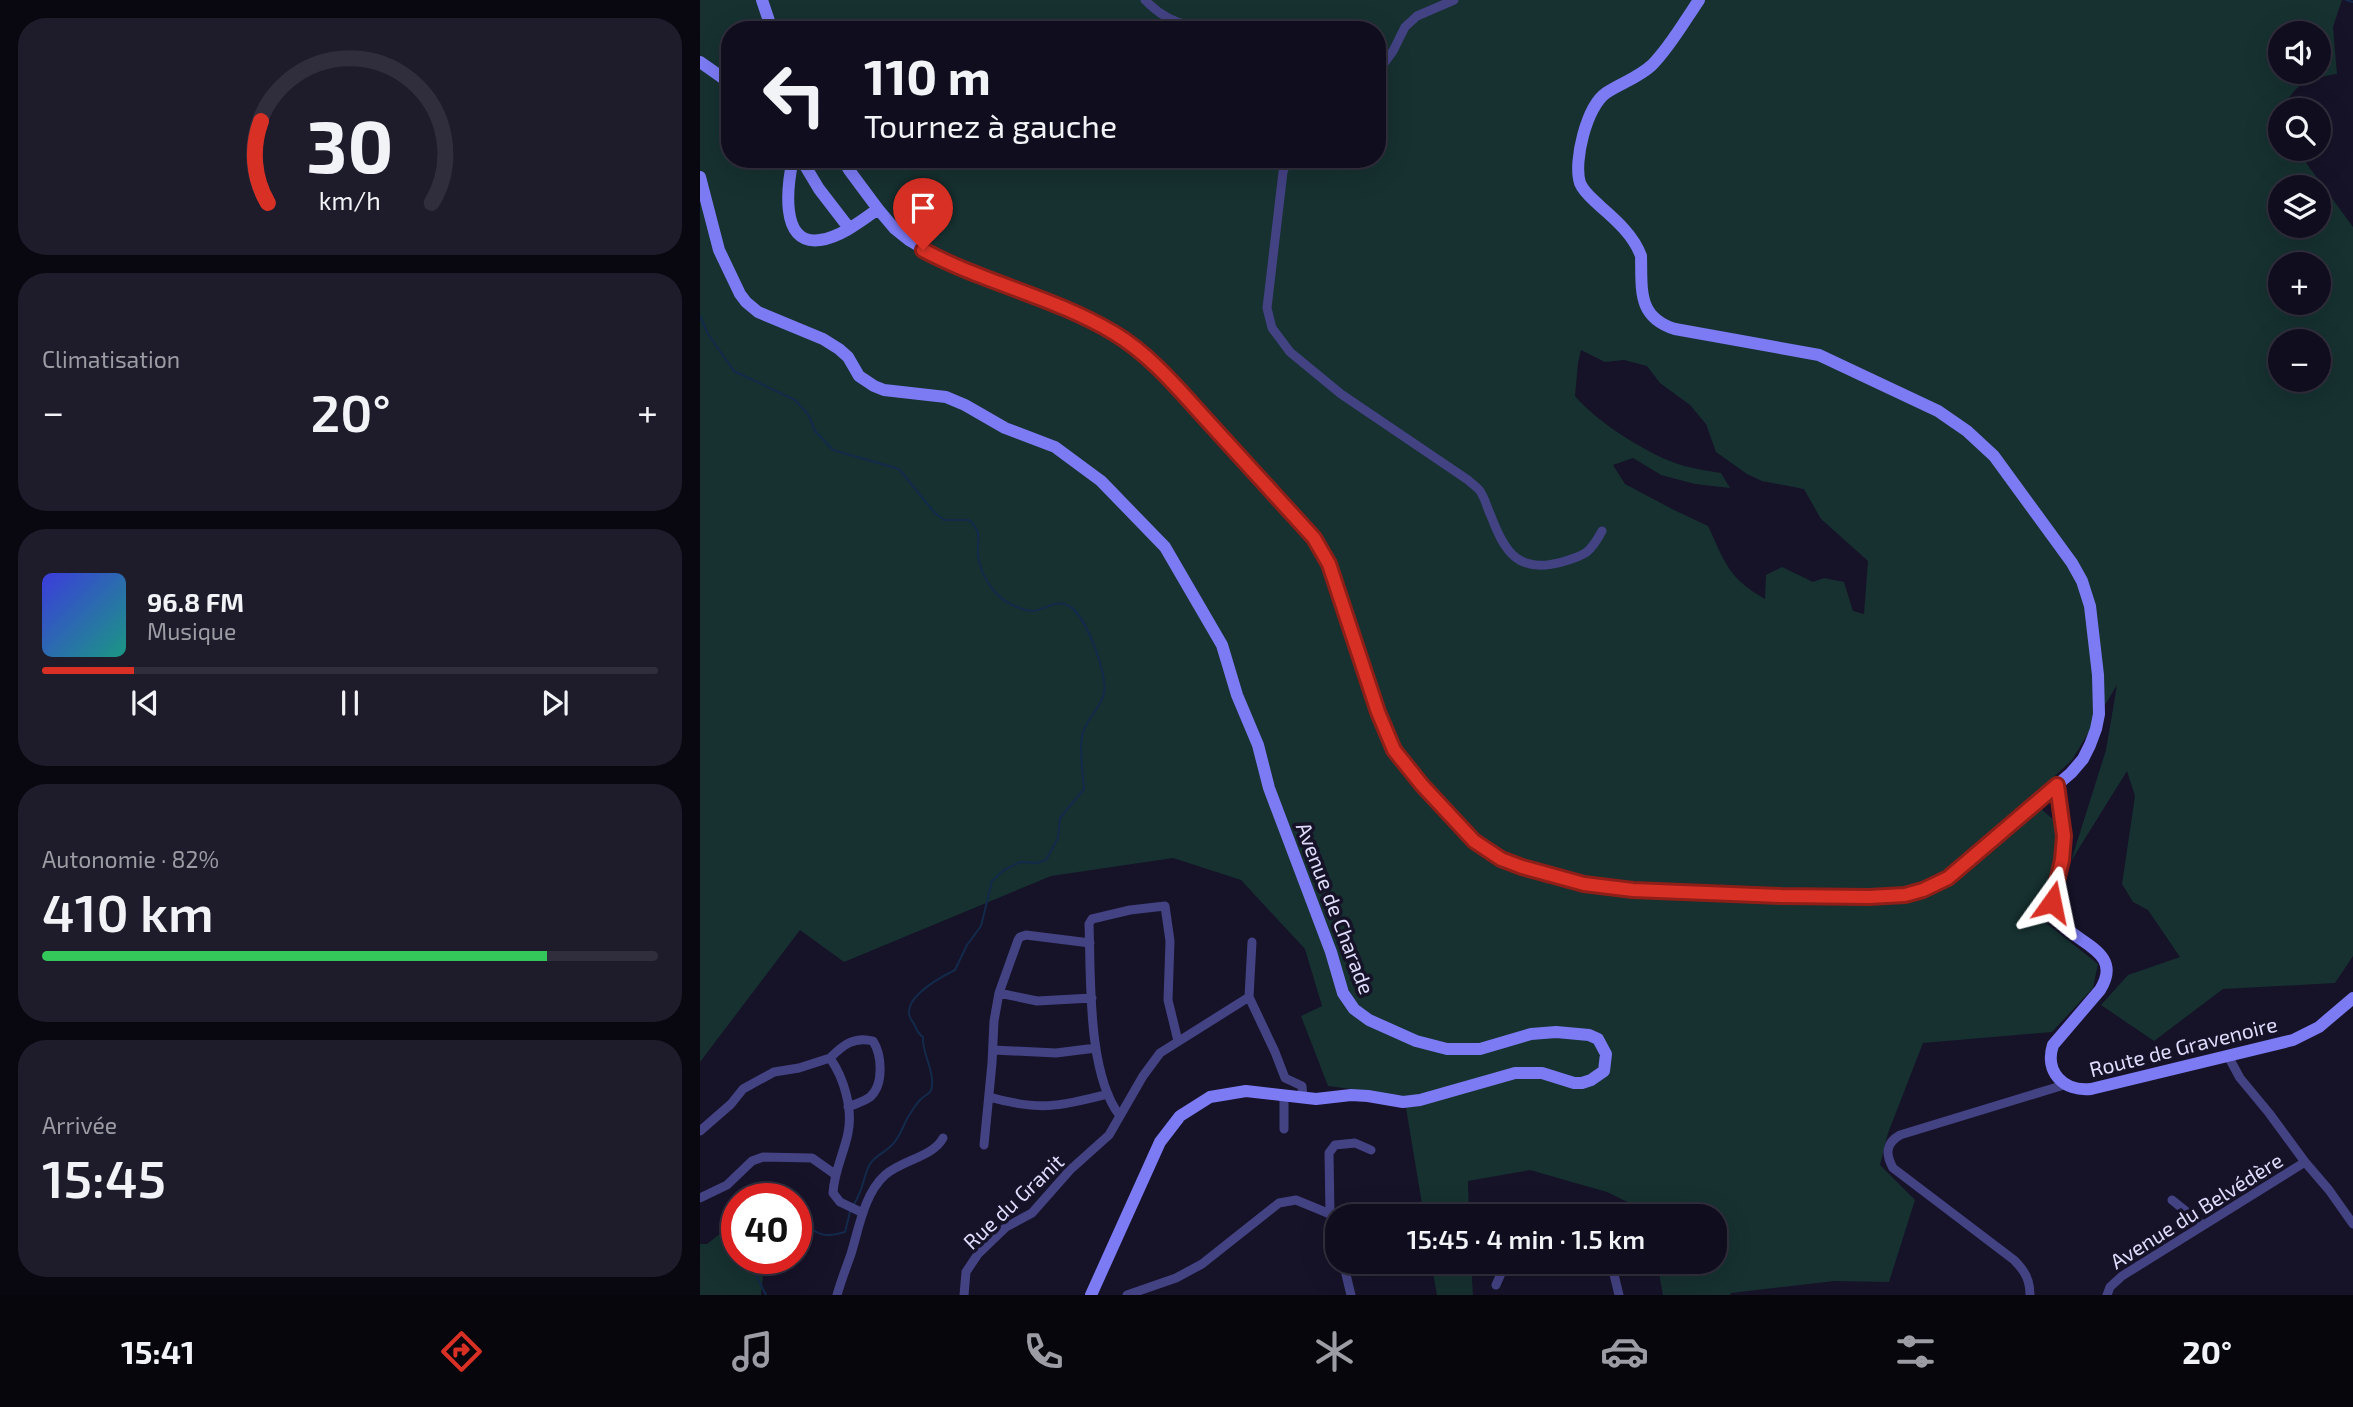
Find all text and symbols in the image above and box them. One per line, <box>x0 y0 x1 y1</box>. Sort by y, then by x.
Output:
map controls <box>2268 21 2331 392</box>
button: sound <box>2268 21 2331 84</box>
text: 110 m <box>864 46 991 105</box>
icon: left <box>749 49 840 140</box>
button: search <box>2268 98 2331 161</box>
text: 30 <box>306 100 394 188</box>
text: Tournez à gauche <box>864 106 1117 144</box>
button: layers <box>2268 175 2331 238</box>
pin <box>893 178 953 250</box>
text: km/h <box>319 185 381 215</box>
icon: arrive <box>904 189 942 227</box>
button: + <box>2268 252 2331 315</box>
button: − <box>2268 329 2331 392</box>
text: Climatisation <box>42 345 180 373</box>
text: 20° <box>310 380 391 442</box>
text: − <box>42 388 64 434</box>
text: + <box>637 388 658 434</box>
text: 96.8 FM <box>147 586 244 617</box>
text: Musique <box>147 617 236 645</box>
icon: previous <box>126 684 164 722</box>
icon: pause <box>331 684 369 722</box>
icon: next <box>536 684 574 722</box>
street label: Avenue de Charade <box>1292 819 1380 997</box>
text: Autonomie · 82% <box>42 845 219 873</box>
position arrow <box>2015 865 2089 939</box>
text: 410 km <box>42 880 214 942</box>
street label: Route de Gravenoire <box>2086 1011 2280 1081</box>
text: Arrivée <box>42 1111 117 1139</box>
text: 15:45 <box>42 1146 166 1208</box>
street label: Avenue du Belvédère <box>2105 1147 2287 1273</box>
street label: Rue du Granit <box>958 1148 1068 1254</box>
speed limit sign: 40 <box>721 1183 812 1274</box>
text: 15:45 · 4 min · 1.5 km <box>1407 1223 1645 1254</box>
icon: directions <box>437 1327 486 1376</box>
icon: music <box>728 1327 777 1376</box>
icon: phone <box>1019 1327 1068 1376</box>
icon: climate <box>1310 1327 1359 1376</box>
icon: car <box>1600 1327 1649 1376</box>
icon: filters <box>1891 1327 1940 1376</box>
text: 15:41 <box>121 1332 195 1370</box>
text: 20° <box>2182 1332 2232 1370</box>

